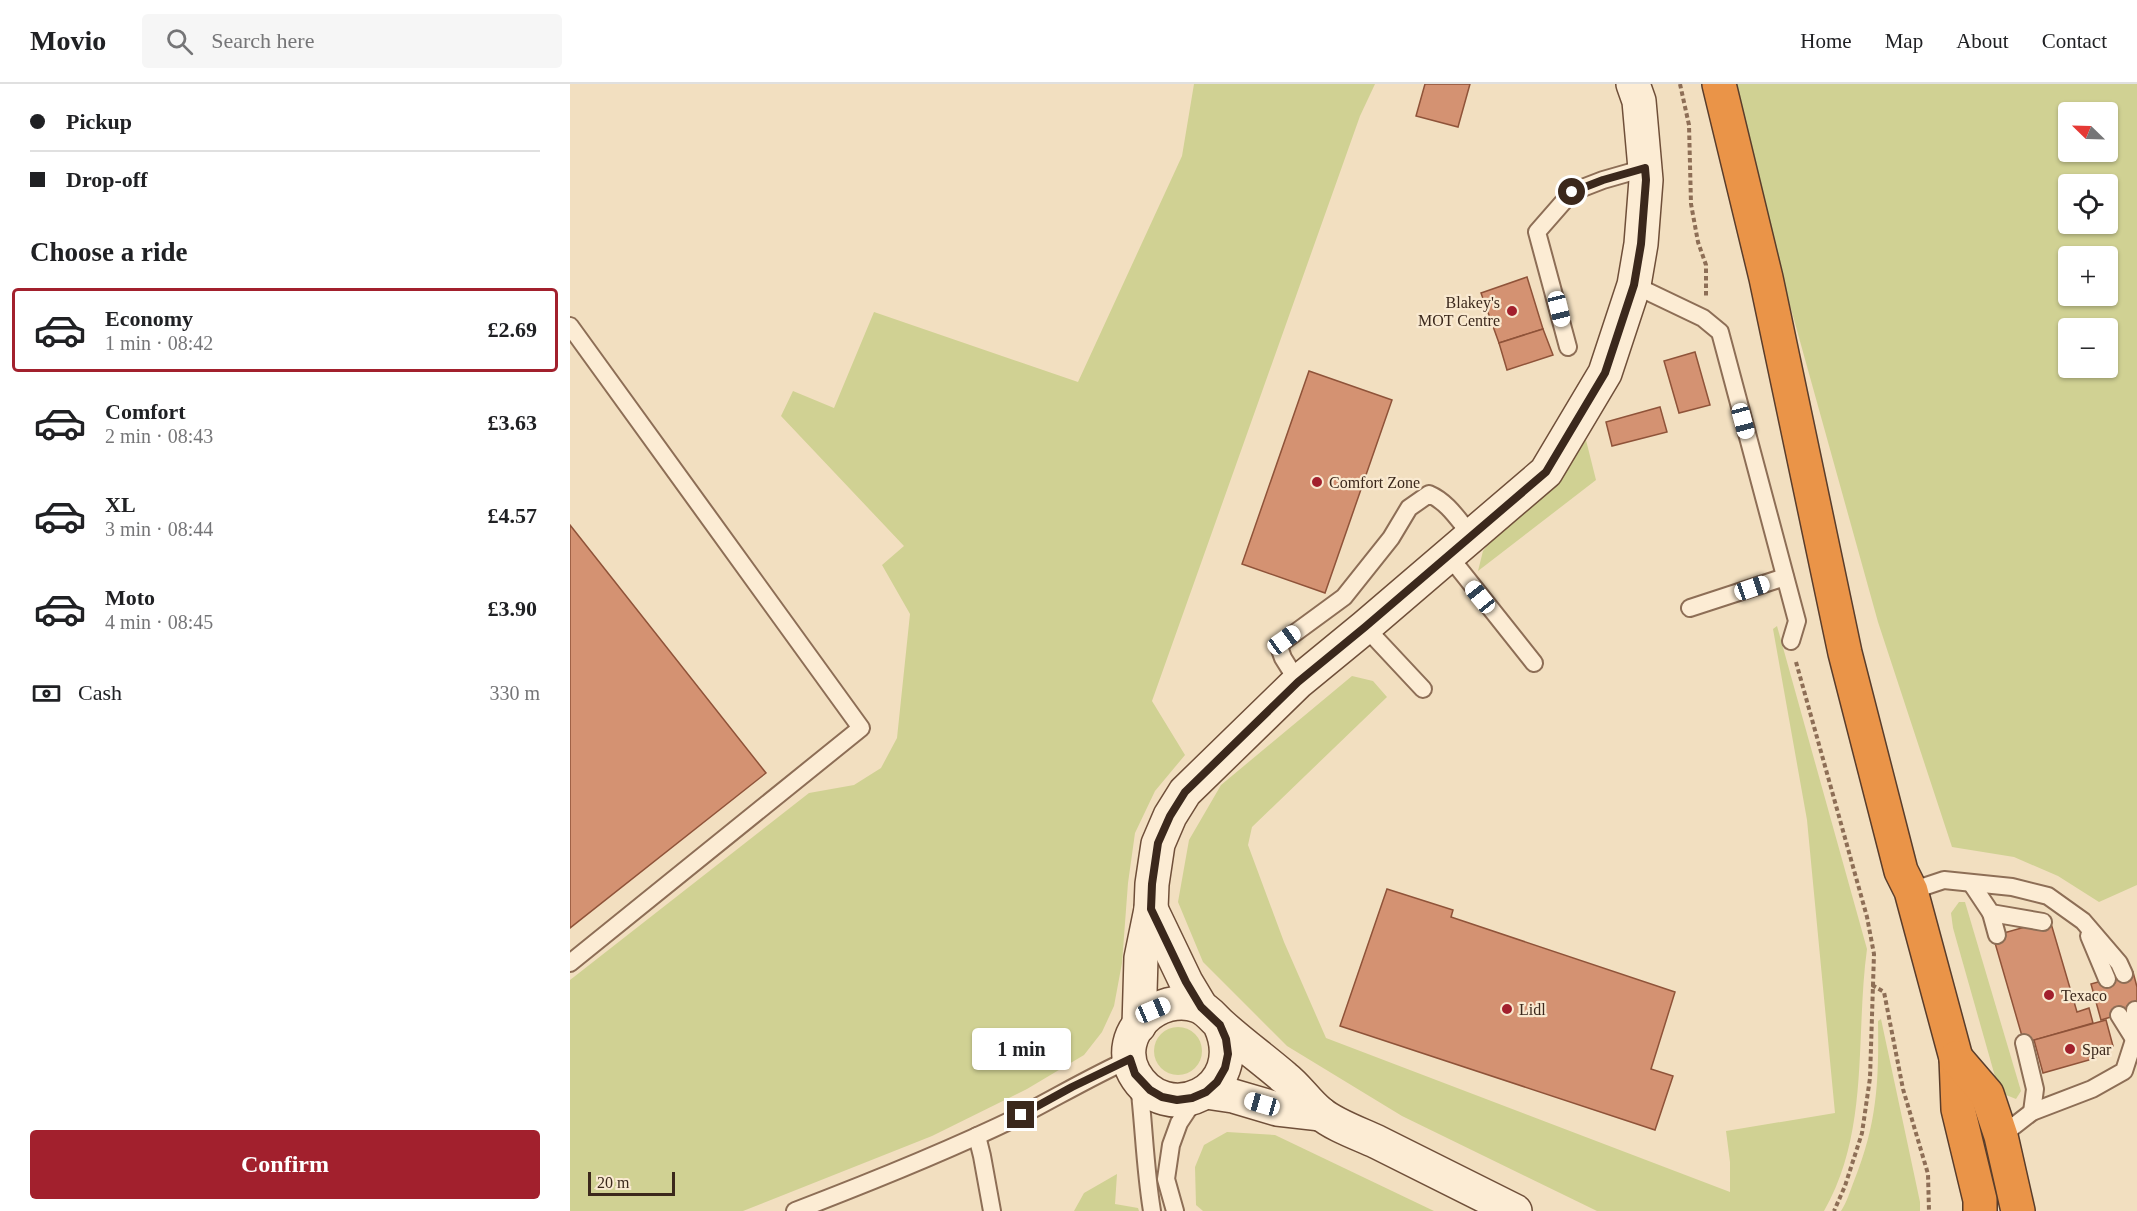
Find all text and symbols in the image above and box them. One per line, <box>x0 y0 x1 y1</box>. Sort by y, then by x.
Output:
search box <box>142 14 562 68</box>
text: Movio <box>30 25 106 56</box>
icon: search <box>163 25 196 58</box>
text: Search here <box>211 28 314 53</box>
text: Home <box>1800 29 1852 53</box>
text: Map <box>1885 29 1923 53</box>
text: About <box>1956 29 2009 53</box>
text: Contact <box>2042 29 2107 53</box>
north arrow <box>2058 102 2118 162</box>
map controls <box>2058 102 2118 378</box>
text: Pickup <box>66 109 132 134</box>
text: Drop-off <box>66 167 147 192</box>
button: locate <box>2058 174 2118 234</box>
route start <box>1558 178 1585 205</box>
text: Choose a ride <box>30 237 188 267</box>
button: + <box>2058 246 2118 306</box>
car <box>1546 289 1572 329</box>
place label: Blakey's MOT Centre <box>1418 294 1500 329</box>
icon: car <box>33 303 87 357</box>
marker: Blakey's MOT Centre <box>1505 304 1519 318</box>
text: Economy <box>105 306 193 331</box>
text: £2.69 <box>488 317 537 342</box>
button: − <box>2058 318 2118 378</box>
text: 1 min · 08:42 <box>105 332 213 354</box>
icon: car <box>33 396 87 450</box>
text: Comfort <box>105 399 186 424</box>
car <box>1730 401 1756 441</box>
text: £3.63 <box>488 410 537 435</box>
text: 2 min · 08:43 <box>105 425 213 447</box>
place label: Comfort Zone <box>1329 474 1420 491</box>
marker: Comfort Zone <box>1310 475 1324 489</box>
icon: car <box>33 489 87 543</box>
text: XL <box>105 492 136 517</box>
text: £4.57 <box>488 503 537 528</box>
text: 3 min · 08:44 <box>105 518 213 540</box>
car <box>1732 574 1772 602</box>
car <box>1462 577 1498 617</box>
icon: car <box>33 582 87 636</box>
text: Moto <box>105 585 155 610</box>
text: £3.90 <box>488 596 537 621</box>
text: 4 min · 08:45 <box>105 611 213 633</box>
car <box>1264 622 1304 658</box>
icon: cash <box>30 677 63 710</box>
text: Cash <box>78 680 122 705</box>
text: 330 m <box>489 682 540 704</box>
place label: Texaco <box>2061 987 2107 1004</box>
marker: Texaco <box>2042 988 2056 1002</box>
car <box>1133 995 1173 1025</box>
place label: Lidl <box>1519 1001 1546 1018</box>
marker: Lidl <box>1500 1002 1514 1016</box>
callout: 1 min <box>972 1028 1070 1070</box>
text: 1 min <box>997 1038 1046 1060</box>
place label: Spar <box>2082 1041 2112 1059</box>
marker: Spar <box>2063 1042 2077 1056</box>
car <box>1242 1090 1282 1118</box>
route end <box>1007 1101 1034 1128</box>
button: Confirm <box>30 1130 540 1199</box>
scale bar <box>588 1169 675 1196</box>
text: 20 m <box>597 1174 629 1191</box>

